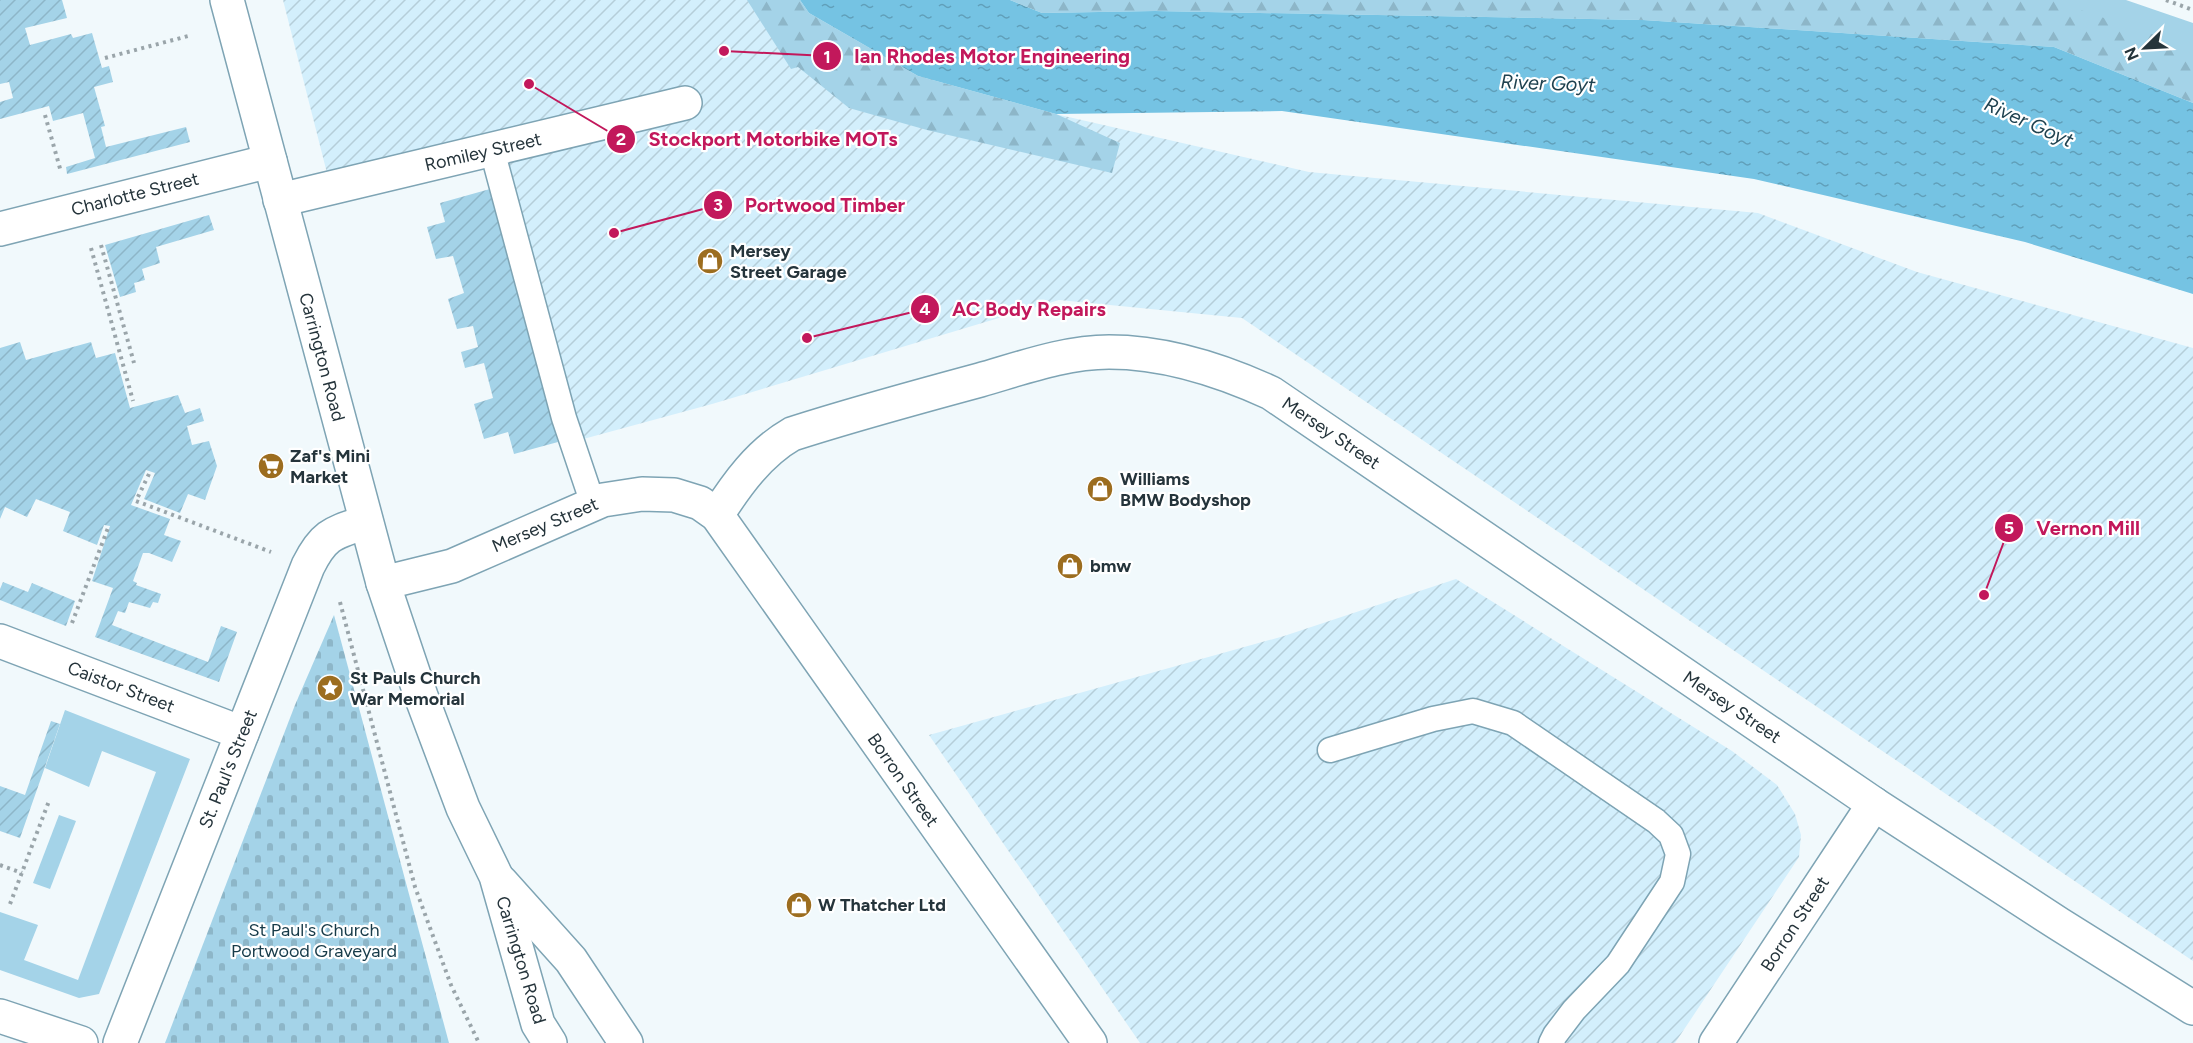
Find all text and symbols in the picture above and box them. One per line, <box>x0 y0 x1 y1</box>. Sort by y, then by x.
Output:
north arrow <box>2115 18 2175 78</box>
callout: Ian Rhodes Motor Engineering <box>812 37 1142 75</box>
text: Ian Rhodes Motor Engineering <box>854 44 1130 68</box>
text: N <box>2121 44 2143 63</box>
text: 1 <box>823 46 831 68</box>
water label: River Goyt <box>1500 69 1596 97</box>
water label: River Goyt <box>1981 92 2077 152</box>
callout: Stockport Motorbike MOTs <box>606 120 909 158</box>
text: Stockport Motorbike MOTs <box>648 127 898 151</box>
street label: Romiley Street <box>423 128 544 176</box>
text: 2 <box>616 128 626 150</box>
street label: Charlotte Street <box>69 167 201 221</box>
callout: Portwood Timber <box>703 186 918 224</box>
text: Portwood Timber <box>745 193 906 217</box>
text: 3 <box>713 194 723 216</box>
place label: Mersey Street Garage <box>730 240 847 283</box>
shop icon: Mersey Street Garage <box>695 246 725 276</box>
street label: Carrington Road <box>294 290 350 424</box>
callout: AC Body Repairs <box>910 290 1118 328</box>
text: AC Body Repairs <box>952 297 1106 321</box>
text: 4 <box>919 298 931 320</box>
street label: Mersey Street <box>1278 392 1384 474</box>
place label: Zaf's Mini Market <box>290 445 370 488</box>
supermarket icon: Zaf's Mini Market <box>256 451 286 481</box>
place label: Williams BMW Bodyshop <box>1120 468 1251 511</box>
shop icon: Williams BMW Bodyshop <box>1085 474 1115 504</box>
street label: Mersey Street <box>488 493 602 557</box>
callout: Vernon Mill <box>1994 509 2152 547</box>
text: Vernon Mill <box>2036 516 2140 540</box>
text: 5 <box>2004 517 2014 539</box>
shop icon: bmw <box>1055 551 1085 581</box>
place label: bmw <box>1090 555 1131 577</box>
street label: Caistor Street <box>64 657 178 718</box>
street label: Mersey Street <box>1679 666 1785 748</box>
place label: St Pauls Church War Memorial <box>350 667 480 710</box>
place icon: St Pauls Church War Memorial <box>315 673 345 703</box>
street label: St. Paul's Street <box>194 706 262 832</box>
street label: Borron Street <box>863 729 943 831</box>
street label: Borron Street <box>1756 872 1834 976</box>
shop icon: W Thatcher Ltd <box>784 890 814 920</box>
street label: Carrington Road <box>491 894 551 1026</box>
place label: W Thatcher Ltd <box>818 894 946 916</box>
park label: St Paul's Church Portwood Graveyard <box>231 919 397 962</box>

